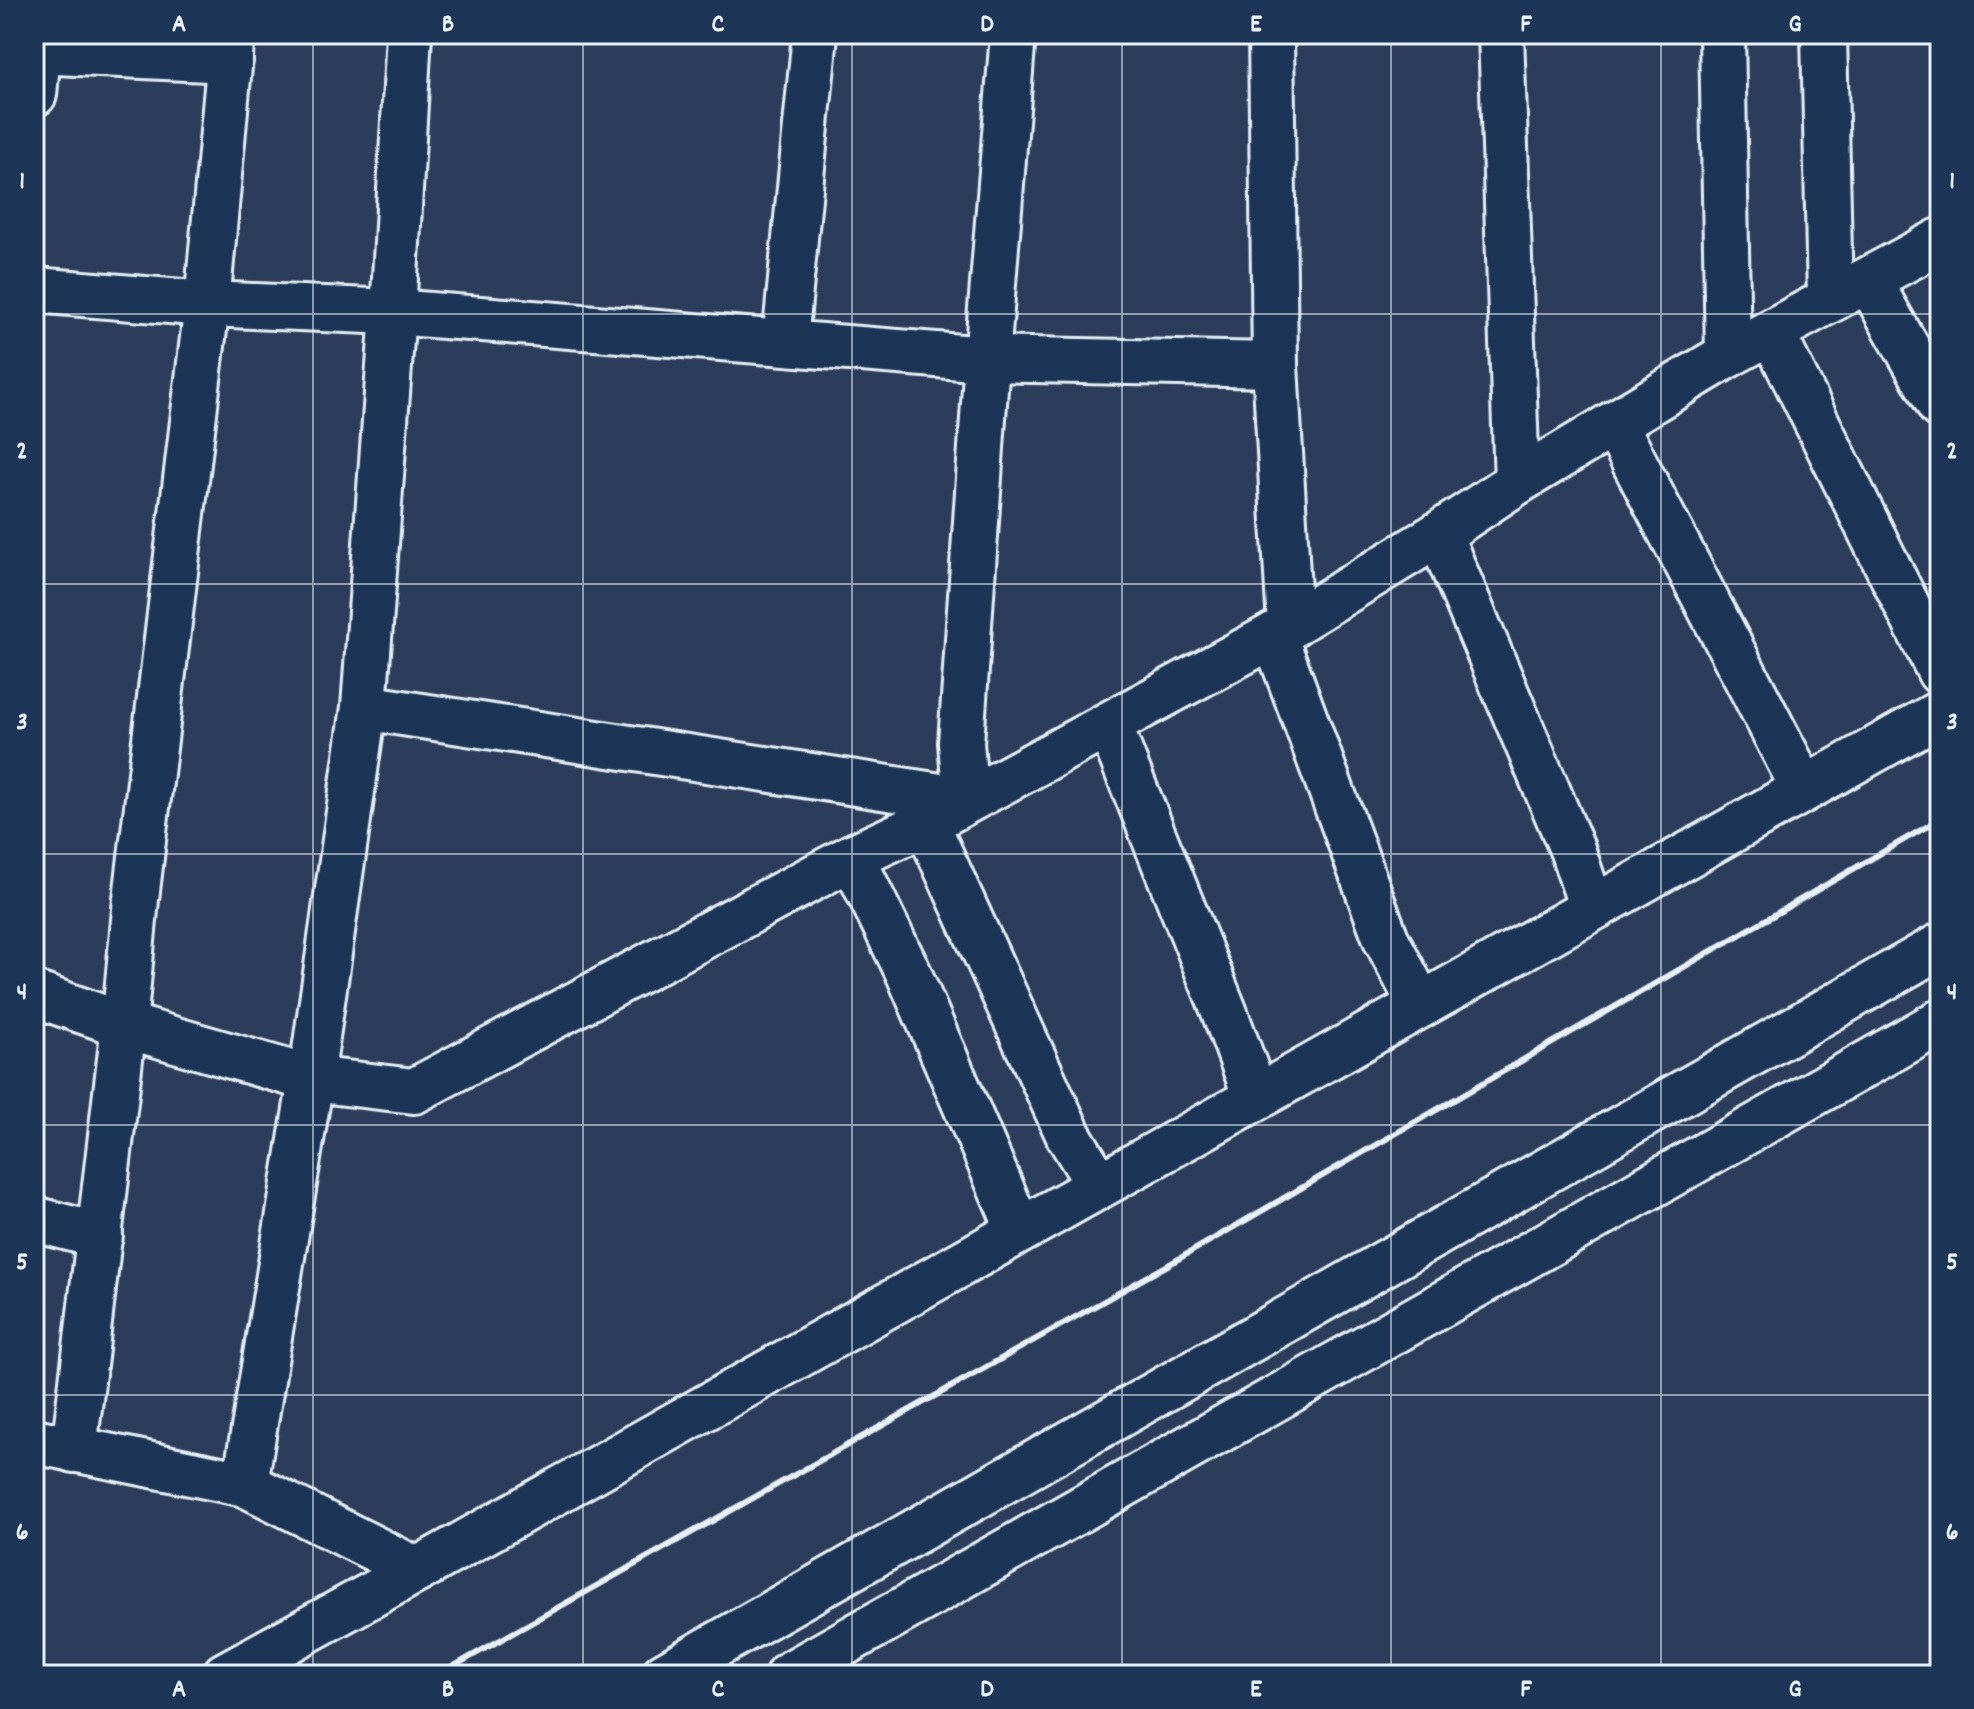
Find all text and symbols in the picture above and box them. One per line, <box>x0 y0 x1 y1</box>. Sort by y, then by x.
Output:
text: A <box>172 7 186 44</box>
text: B <box>442 7 454 44</box>
text: C <box>712 7 725 44</box>
text: D <box>980 7 994 44</box>
text: E <box>1250 7 1262 44</box>
text: F <box>1520 7 1532 44</box>
text: G <box>1788 7 1802 44</box>
text: 1 <box>19 164 25 201</box>
text: 1 <box>1949 164 1955 201</box>
text: 2 <box>16 434 28 471</box>
text: 2 <box>1946 434 1958 471</box>
text: 3 <box>16 705 28 742</box>
text: 3 <box>1946 705 1958 742</box>
text: 4 <box>17 975 27 1012</box>
text: 4 <box>1947 975 1957 1012</box>
text: 5 <box>16 1245 28 1282</box>
text: 5 <box>1946 1245 1958 1282</box>
text: 6 <box>16 1515 28 1552</box>
text: 6 <box>1946 1515 1958 1552</box>
text: A <box>172 1672 186 1709</box>
text: B <box>442 1672 454 1709</box>
text: C <box>712 1672 725 1709</box>
text: D <box>980 1672 994 1709</box>
text: E <box>1250 1672 1262 1709</box>
text: F <box>1520 1672 1532 1709</box>
text: G <box>1788 1672 1802 1709</box>

